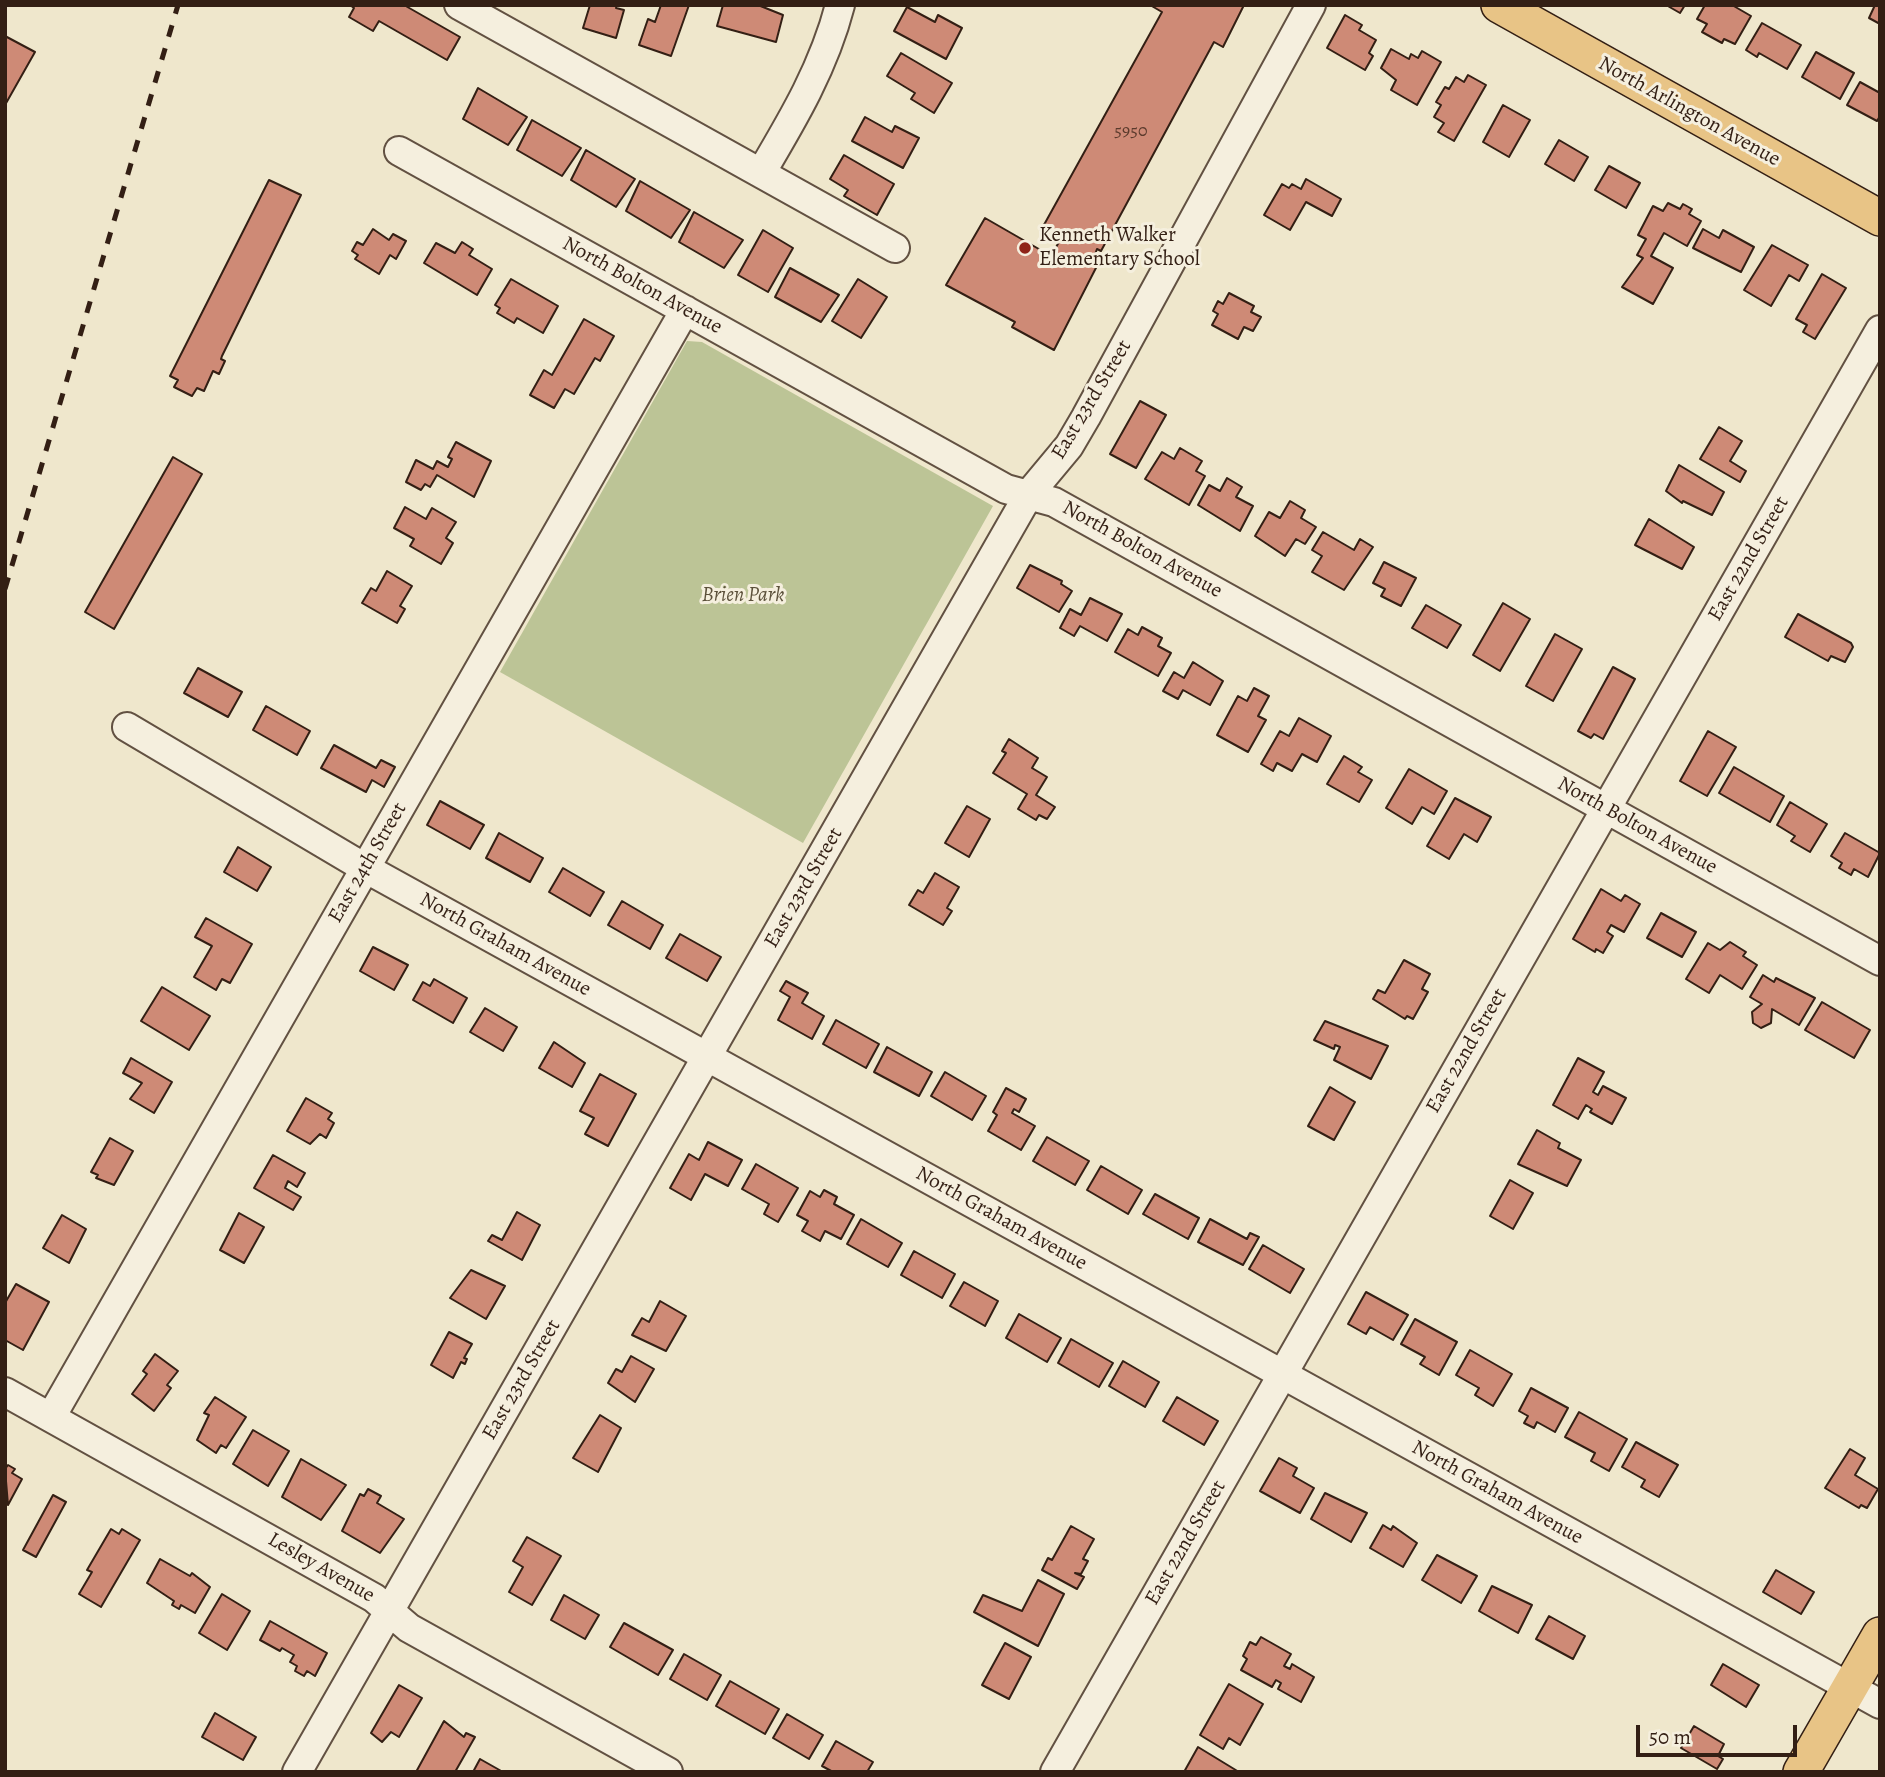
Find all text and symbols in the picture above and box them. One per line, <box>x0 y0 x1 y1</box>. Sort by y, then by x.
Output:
street label: North Arlington Avenue <box>1594 52 1784 172</box>
house number: 5950 <box>1114 121 1148 143</box>
place label: Kenneth Walker Elementary School <box>1039 223 1200 273</box>
street label: North Bolton Avenue <box>558 232 726 340</box>
marker: Kenneth Walker Elementary School <box>1017 240 1033 256</box>
street label: East 23rd Street <box>1046 336 1138 464</box>
street label: East 22nd Street <box>1703 492 1795 626</box>
street label: North Bolton Avenue <box>1058 496 1226 604</box>
park label: Brien Park <box>702 583 784 609</box>
street label: North Bolton Avenue <box>1553 772 1721 880</box>
street label: East 24th Street <box>323 798 413 928</box>
street label: East 23rd Street <box>759 823 849 953</box>
street label: North Graham Avenue <box>415 887 595 1003</box>
street label: East 22nd Street <box>1421 984 1513 1118</box>
street label: North Graham Avenue <box>911 1161 1091 1277</box>
street label: East 23rd Street <box>477 1315 567 1445</box>
street label: North Graham Avenue <box>1407 1435 1587 1551</box>
street label: East 22nd Street <box>1140 1476 1232 1610</box>
street label: Lesley Avenue <box>263 1527 379 1609</box>
scale bar <box>1640 1710 1801 1754</box>
text: 50 m <box>1649 1723 1691 1751</box>

